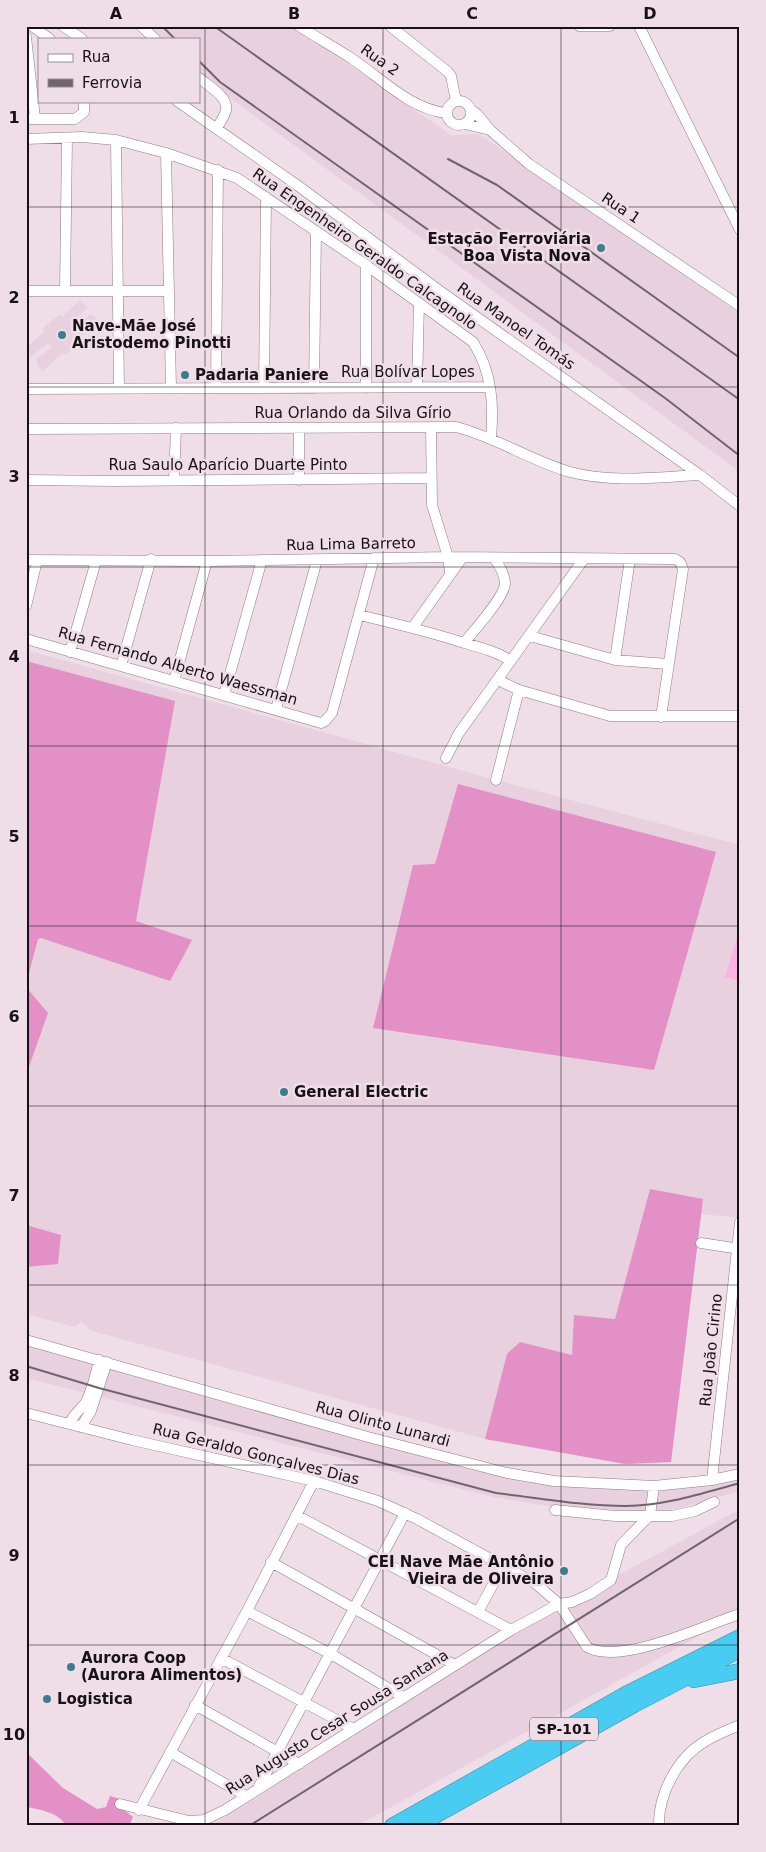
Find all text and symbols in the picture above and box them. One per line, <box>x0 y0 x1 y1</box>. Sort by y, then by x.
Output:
text: A <box>110 4 123 23</box>
text: B <box>288 4 300 23</box>
text: C <box>466 4 478 23</box>
text: D <box>643 4 657 23</box>
legend <box>38 38 200 102</box>
street label: Rua 2 <box>357 40 403 80</box>
text: Rua <box>82 48 110 66</box>
text: Ferrovia <box>82 74 142 92</box>
text: 1 <box>8 108 20 127</box>
street label: Rua Engenheiro Geraldo Calcagnolo <box>249 164 481 334</box>
street label: Rua 1 <box>598 189 644 227</box>
place label: Estação Ferroviária Boa Vista Nova <box>427 230 591 265</box>
marker: Estação Ferroviária Boa Vista Nova <box>595 242 607 254</box>
street label: Rua Manoel Tomás <box>454 279 578 374</box>
text: 2 <box>8 288 20 307</box>
place label: Nave-Mãe José Aristodemo Pinotti <box>72 317 231 352</box>
marker: Nave-Mãe José Aristodemo Pinotti <box>56 329 68 341</box>
street label: Rua Bolívar Lopes <box>341 363 475 381</box>
place label: Padaria Paniere <box>195 366 329 384</box>
marker: Padaria Paniere <box>179 369 191 381</box>
street label: Rua Orlando da Silva Gírio <box>255 404 452 422</box>
street label: Rua Saulo Aparício Duarte Pinto <box>109 456 347 474</box>
text: 3 <box>8 467 20 486</box>
street label: Rua Lima Barreto <box>286 534 416 554</box>
street label: Rua Fernando Alberto Waessman <box>56 623 300 709</box>
text: 4 <box>8 647 20 666</box>
text: 5 <box>8 827 20 846</box>
text: 6 <box>8 1007 20 1026</box>
place label: General Electric <box>294 1083 428 1101</box>
marker: General Electric <box>278 1086 290 1098</box>
text: 7 <box>8 1186 20 1205</box>
street label: Rua João Cirino <box>696 1293 726 1407</box>
text: 8 <box>8 1366 20 1385</box>
street label: Rua Olinto Lunardi <box>314 1397 452 1451</box>
street label: Rua Geraldo Gonçalves Dias <box>151 1420 361 1488</box>
text: 9 <box>8 1546 20 1565</box>
place label: CEI Nave Mãe Antônio Vieira de Oliveira <box>368 1553 554 1588</box>
marker: CEI Nave Mãe Antônio Vieira de Oliveira <box>558 1565 570 1577</box>
street label: Rua Augusto Cesar Sousa Santana <box>222 1646 452 1798</box>
place label: Aurora Coop (Aurora Alimentos) <box>81 1649 242 1684</box>
marker: Aurora Coop (Aurora Alimentos) <box>65 1661 77 1673</box>
place label: Logistica <box>57 1690 133 1708</box>
marker: Logistica <box>41 1693 53 1705</box>
road number: SP-101 <box>530 1718 598 1740</box>
text: 10 <box>3 1725 25 1744</box>

